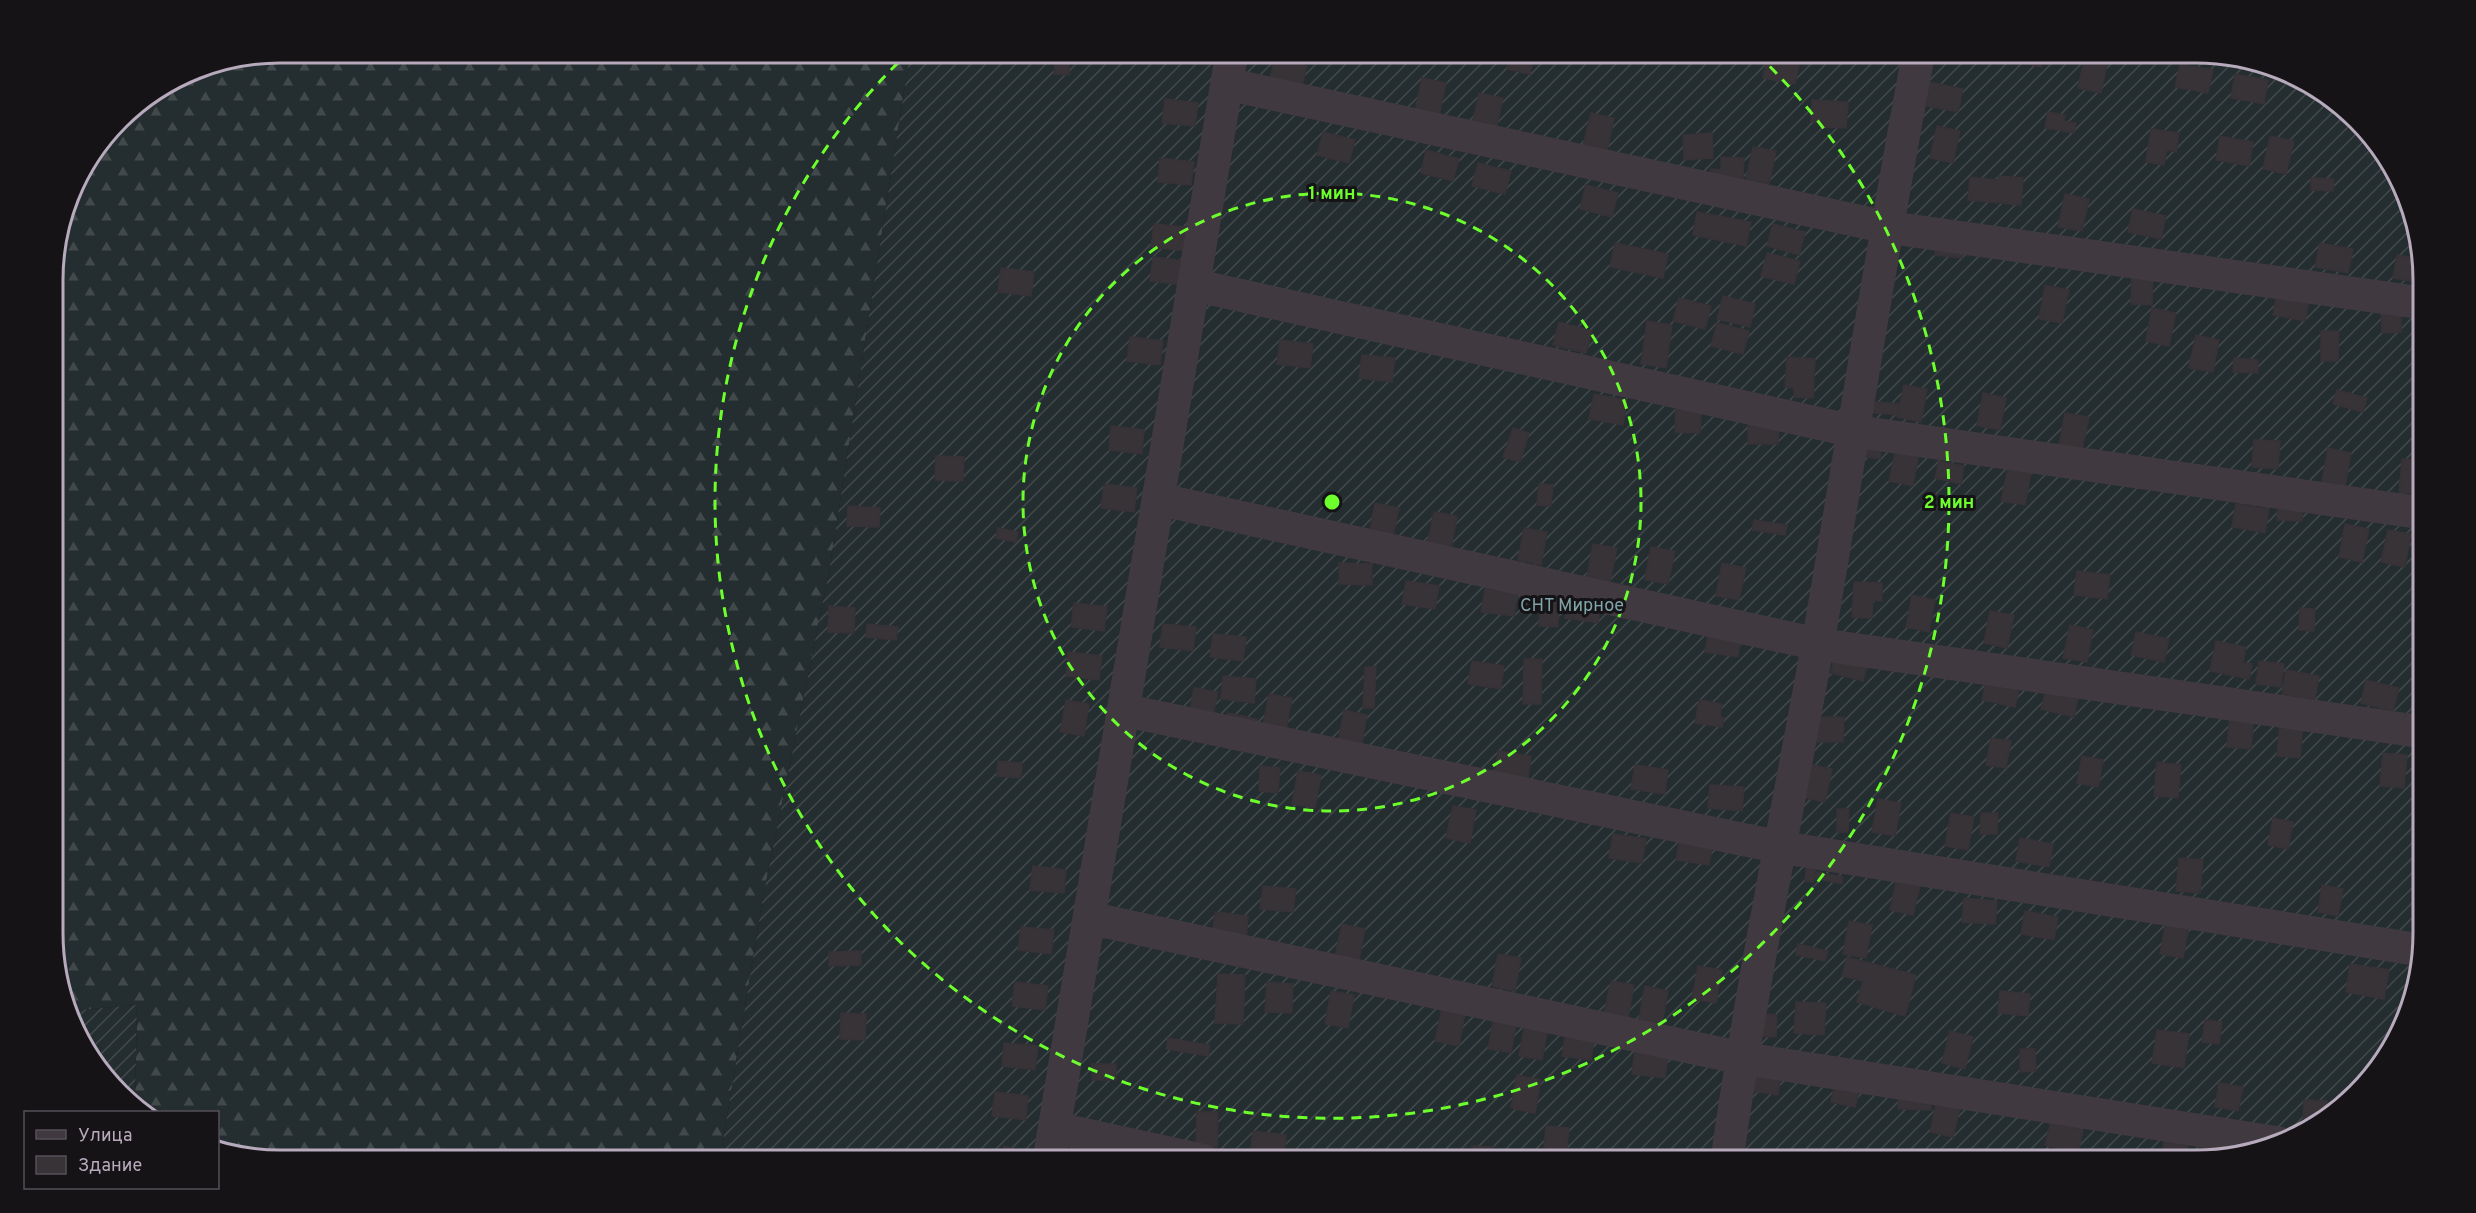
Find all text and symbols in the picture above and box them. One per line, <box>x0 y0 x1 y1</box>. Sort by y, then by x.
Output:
text: 1 мин <box>1309 183 1355 206</box>
centre of rings <box>1322 492 1342 512</box>
text: 2 мин <box>1924 492 1974 515</box>
park label: СНТ Мирное <box>1520 595 1624 618</box>
legend <box>24 1111 219 1189</box>
text: Улица <box>78 1125 132 1148</box>
text: Здание <box>78 1155 142 1178</box>

